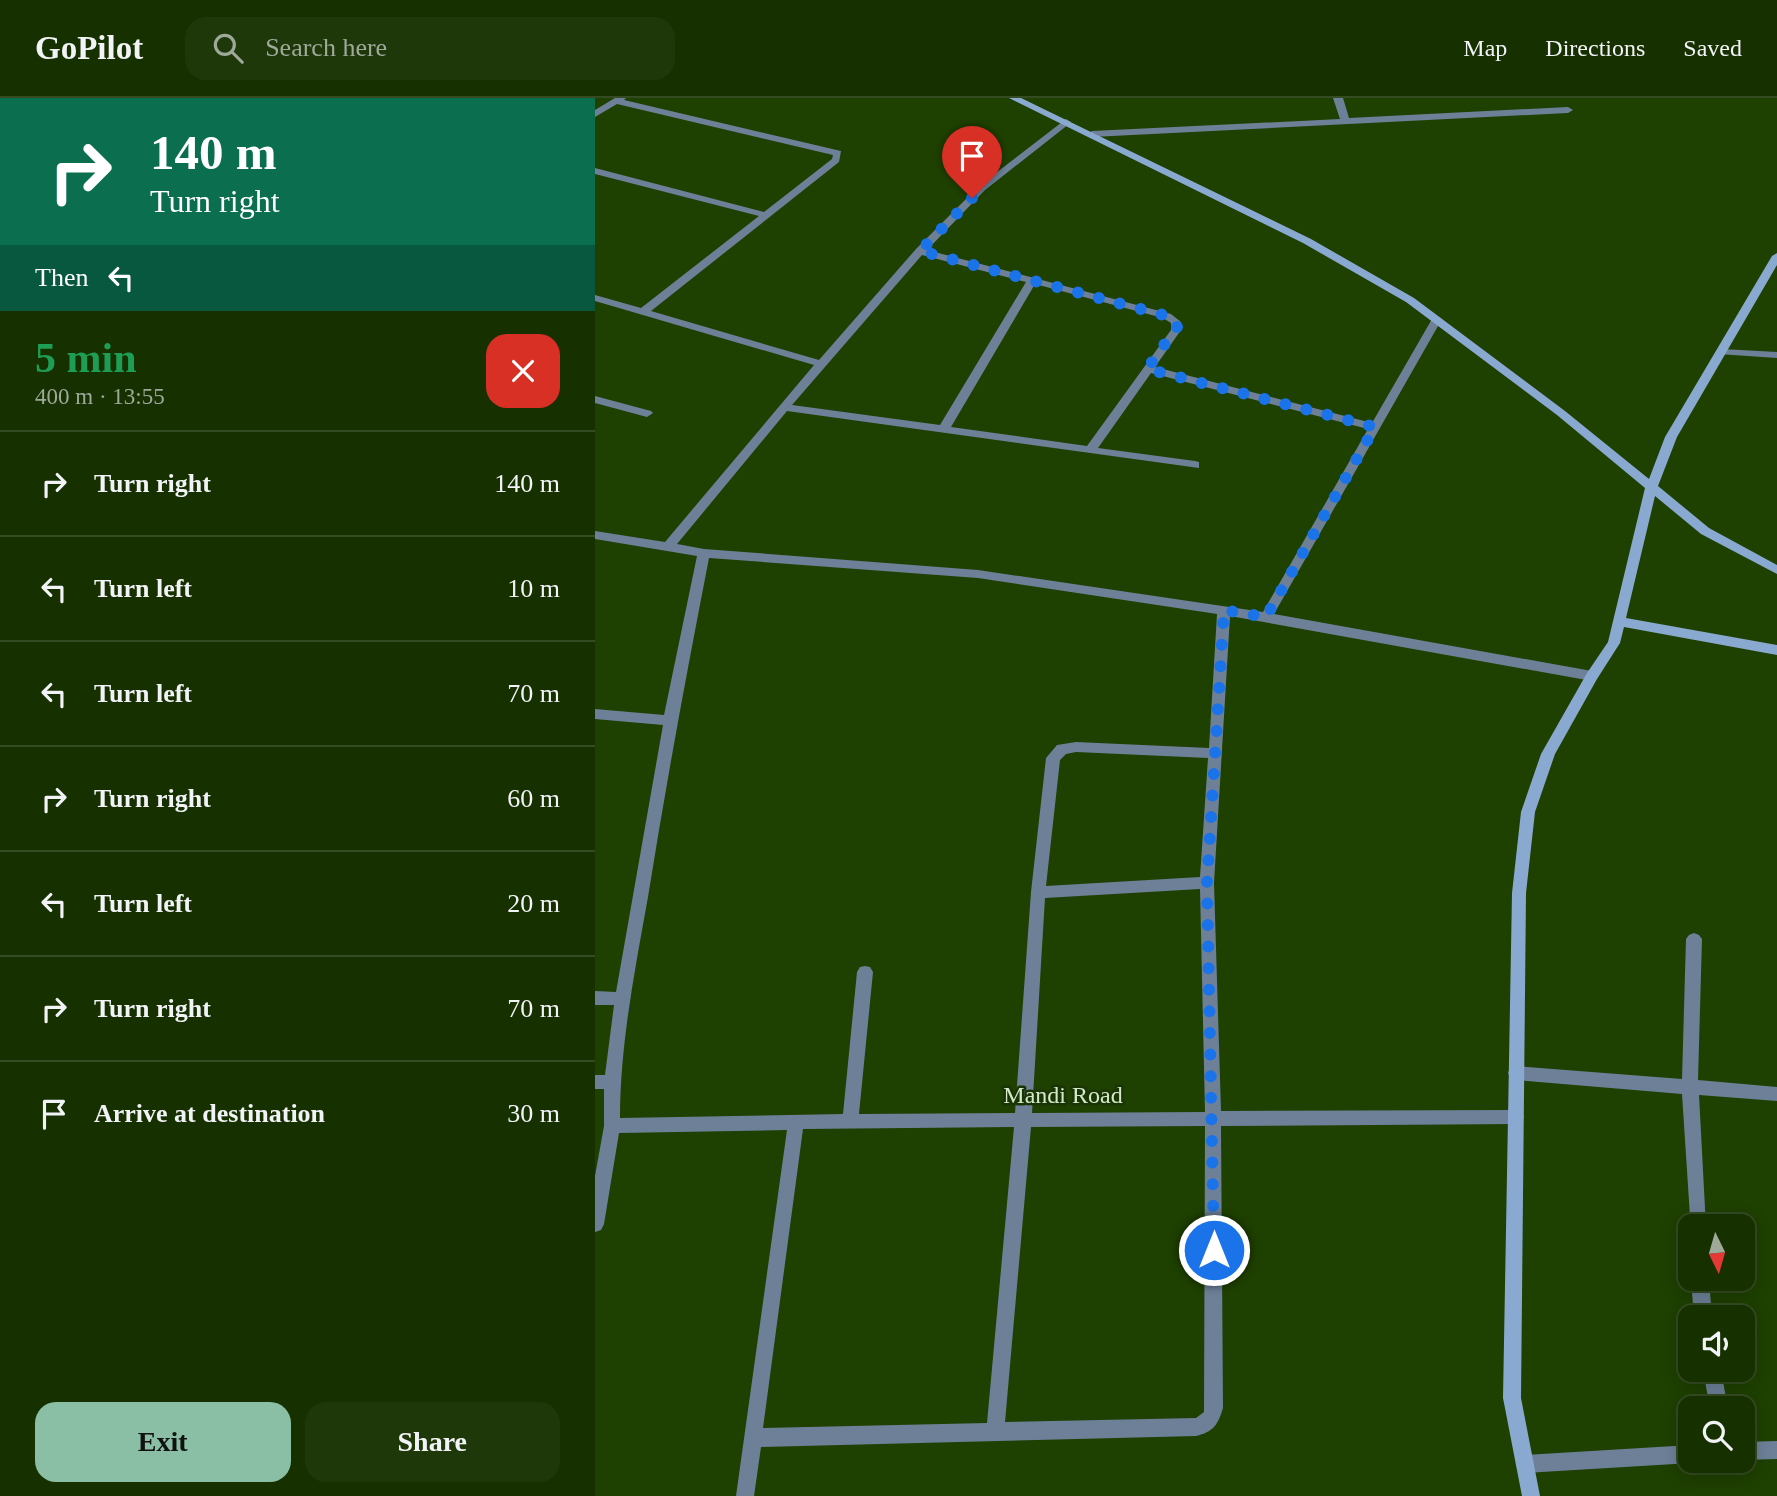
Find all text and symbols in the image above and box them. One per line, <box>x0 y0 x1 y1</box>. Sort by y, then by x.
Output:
search box <box>185 17 675 80</box>
icon: search <box>209 29 247 67</box>
text: GoPilot <box>35 30 143 66</box>
text: Search here <box>265 33 387 62</box>
text: Map <box>1463 35 1507 61</box>
text: Directions <box>1545 35 1645 61</box>
text: Saved <box>1683 35 1742 61</box>
text: 140 m <box>150 125 277 180</box>
icon: right <box>35 126 126 217</box>
pin <box>942 126 1002 198</box>
icon: arrive <box>953 137 991 175</box>
text: Turn right <box>150 183 280 219</box>
icon: left <box>102 259 140 297</box>
text: Then <box>35 263 88 292</box>
button: close <box>486 334 560 408</box>
text: 5 min <box>35 335 137 381</box>
text: 400 m · 13:55 <box>35 384 165 409</box>
icon: right <box>35 465 73 503</box>
text: Turn right <box>94 469 211 498</box>
text: 140 m <box>494 469 560 498</box>
icon: left <box>35 570 73 608</box>
text: Turn left <box>94 574 192 603</box>
text: 10 m <box>507 574 560 603</box>
icon: left <box>35 675 73 713</box>
text: Turn left <box>94 679 192 708</box>
text: 70 m <box>507 679 560 708</box>
icon: right <box>35 780 73 818</box>
text: Turn right <box>94 784 211 813</box>
text: 60 m <box>507 784 560 813</box>
icon: left <box>35 885 73 923</box>
text: Turn left <box>94 889 192 918</box>
text: 20 m <box>507 889 560 918</box>
icon: right <box>35 990 73 1028</box>
text: Turn right <box>94 994 211 1023</box>
text: 70 m <box>507 994 560 1023</box>
street label: Mandi Road <box>1003 1082 1123 1108</box>
icon: arrive <box>35 1095 73 1133</box>
text: Arrive at destination <box>94 1099 325 1128</box>
text: 30 m <box>507 1099 560 1128</box>
position arrow <box>1177 1213 1251 1287</box>
north arrow <box>1678 1214 1755 1292</box>
map controls <box>1678 1214 1755 1473</box>
button: sound <box>1678 1305 1755 1382</box>
button: search <box>1678 1396 1755 1473</box>
button: Exit <box>35 1402 291 1482</box>
button: Share <box>305 1402 560 1482</box>

